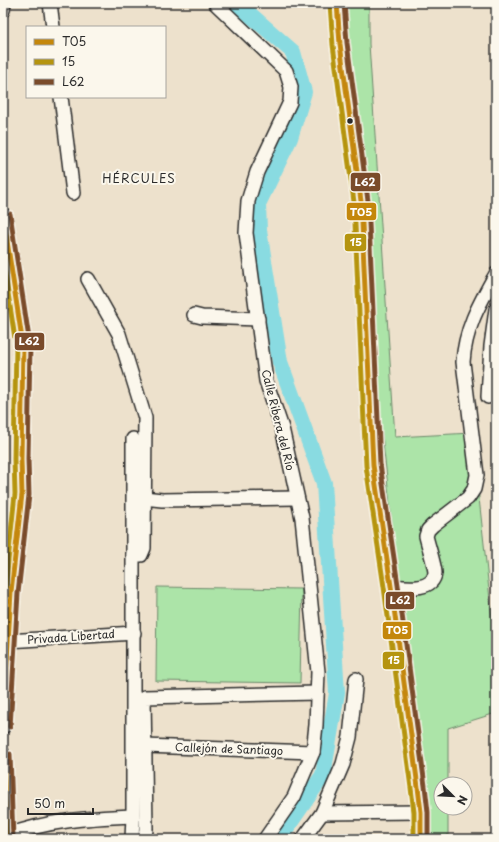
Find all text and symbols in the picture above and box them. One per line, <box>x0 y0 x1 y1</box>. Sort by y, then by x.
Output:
legend <box>26 26 166 98</box>
text: T05 <box>62 32 86 50</box>
text: 15 <box>62 52 75 70</box>
text: L62 <box>62 72 85 90</box>
unlabelled marker <box>345 116 355 126</box>
district label: HÉRCULES <box>102 169 176 187</box>
line badge: L62 <box>350 172 381 192</box>
text: L62 <box>355 173 375 190</box>
line badge: T05 <box>346 202 377 221</box>
text: T05 <box>350 203 372 220</box>
line badge: 15 <box>344 233 367 252</box>
text: 15 <box>350 233 362 250</box>
line badge: L62 <box>14 332 45 351</box>
text: L62 <box>19 332 39 349</box>
street label: Calle Ribera del Río <box>258 368 299 472</box>
line badge: L62 <box>385 591 415 610</box>
text: L62 <box>390 591 410 608</box>
line badge: T05 <box>382 621 412 640</box>
text: T05 <box>386 621 408 638</box>
street label: Privada Libertad <box>26 625 115 648</box>
line badge: 15 <box>382 651 405 670</box>
text: 15 <box>388 651 400 668</box>
street label: Callejón de Santiago <box>175 738 283 759</box>
north arrow <box>433 776 473 816</box>
scale bar <box>28 790 93 816</box>
text: N <box>453 793 472 808</box>
text: 50 m <box>34 794 65 812</box>

